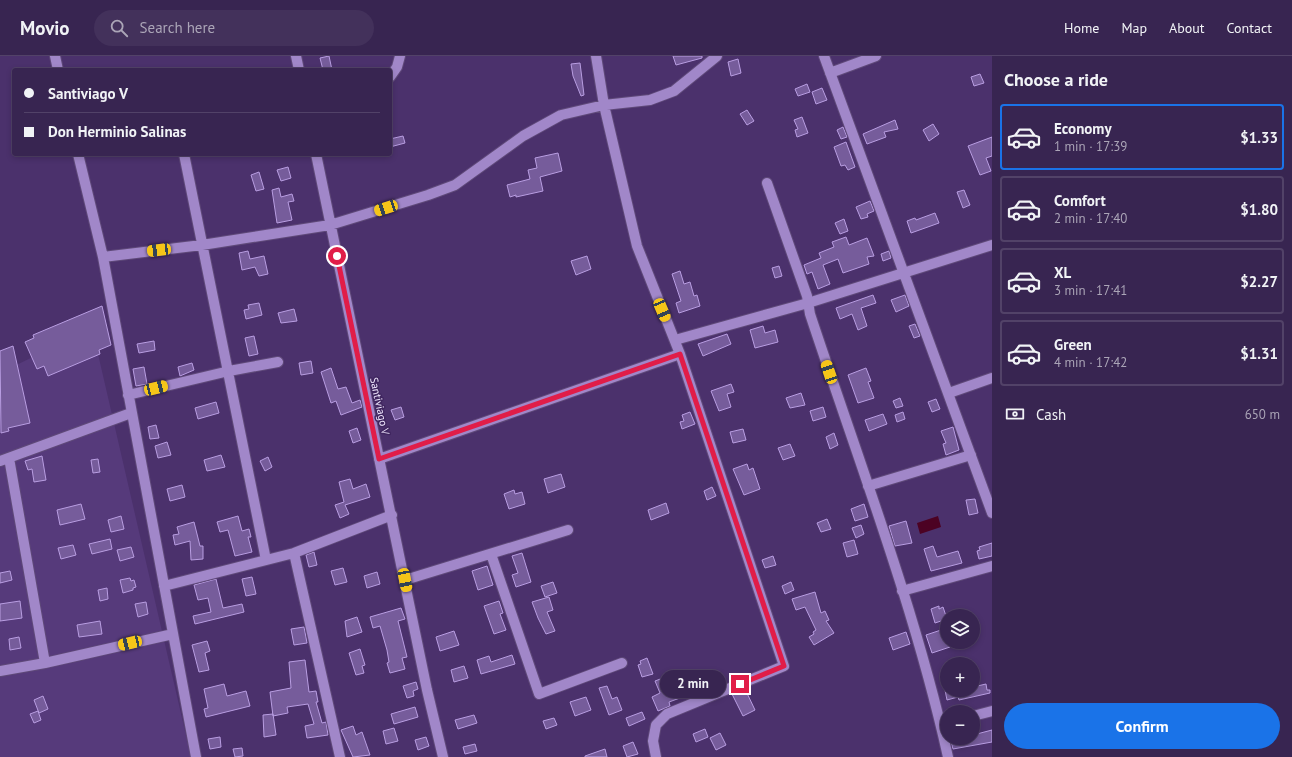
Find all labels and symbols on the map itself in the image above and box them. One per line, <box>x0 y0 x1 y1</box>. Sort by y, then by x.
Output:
car <box>373 199 399 217</box>
car <box>146 243 172 257</box>
route start <box>328 247 346 265</box>
car <box>652 297 672 323</box>
car <box>819 359 839 385</box>
street label: Santiviago V <box>367 376 393 437</box>
car <box>143 379 169 397</box>
car <box>397 567 413 593</box>
car <box>117 634 143 652</box>
callout: 2 min <box>660 670 726 698</box>
route end <box>731 675 749 693</box>

